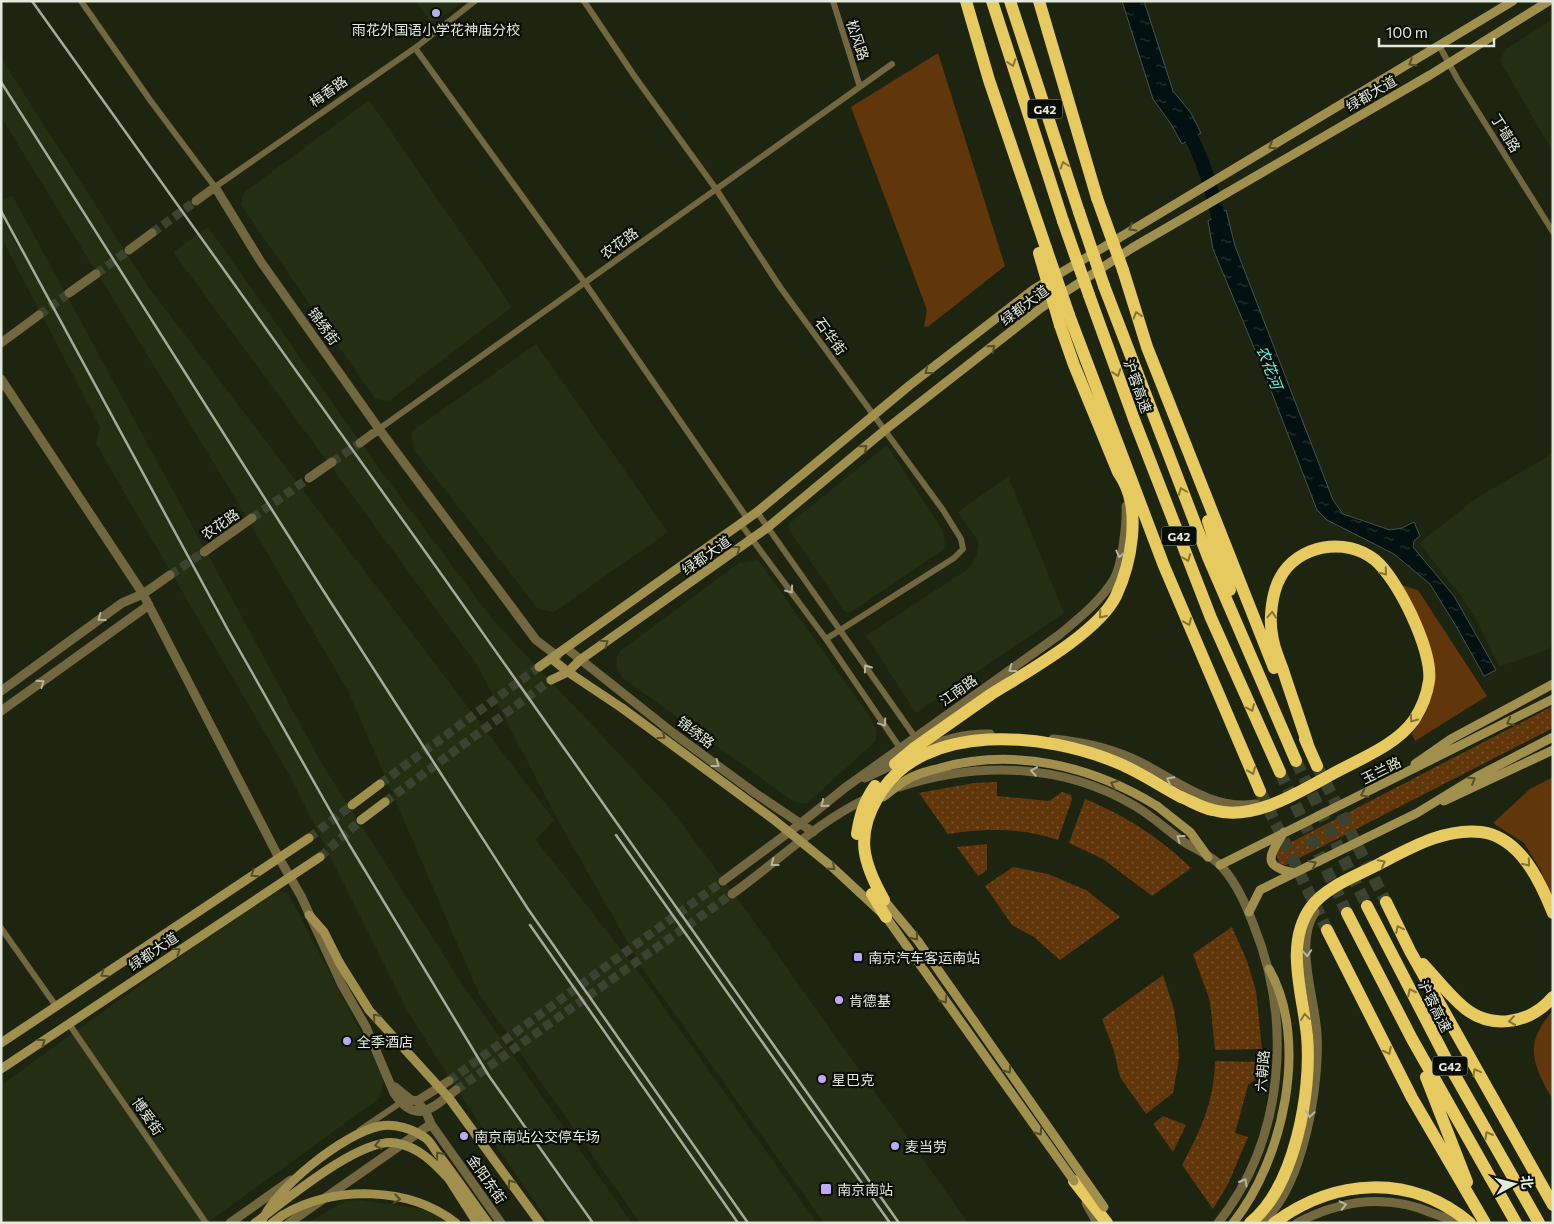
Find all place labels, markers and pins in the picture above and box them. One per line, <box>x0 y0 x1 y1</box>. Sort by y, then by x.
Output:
marker: 雨花外国语小学花神庙分校 <box>430 7 442 19</box>
place label: 雨花外国语小学花神庙分校 <box>352 21 520 38</box>
place label: 南京汽车客运南站 <box>868 949 980 966</box>
marker: 南京汽车客运南站 <box>852 951 864 963</box>
place label: 肯德基 <box>849 992 891 1009</box>
marker: 肯德基 <box>833 994 845 1006</box>
place label: 全季酒店 <box>357 1033 413 1050</box>
marker: 全季酒店 <box>341 1035 353 1047</box>
place label: 星巴克 <box>832 1071 874 1088</box>
marker: 星巴克 <box>816 1073 828 1085</box>
place label: 南京南站公交停车场 <box>474 1128 600 1145</box>
marker: 南京南站公交停车场 <box>458 1130 470 1142</box>
place label: 麦当劳 <box>905 1138 947 1155</box>
marker: 麦当劳 <box>889 1140 901 1152</box>
place label: 南京南站 <box>837 1181 893 1198</box>
marker: 南京南站 <box>819 1182 833 1196</box>

